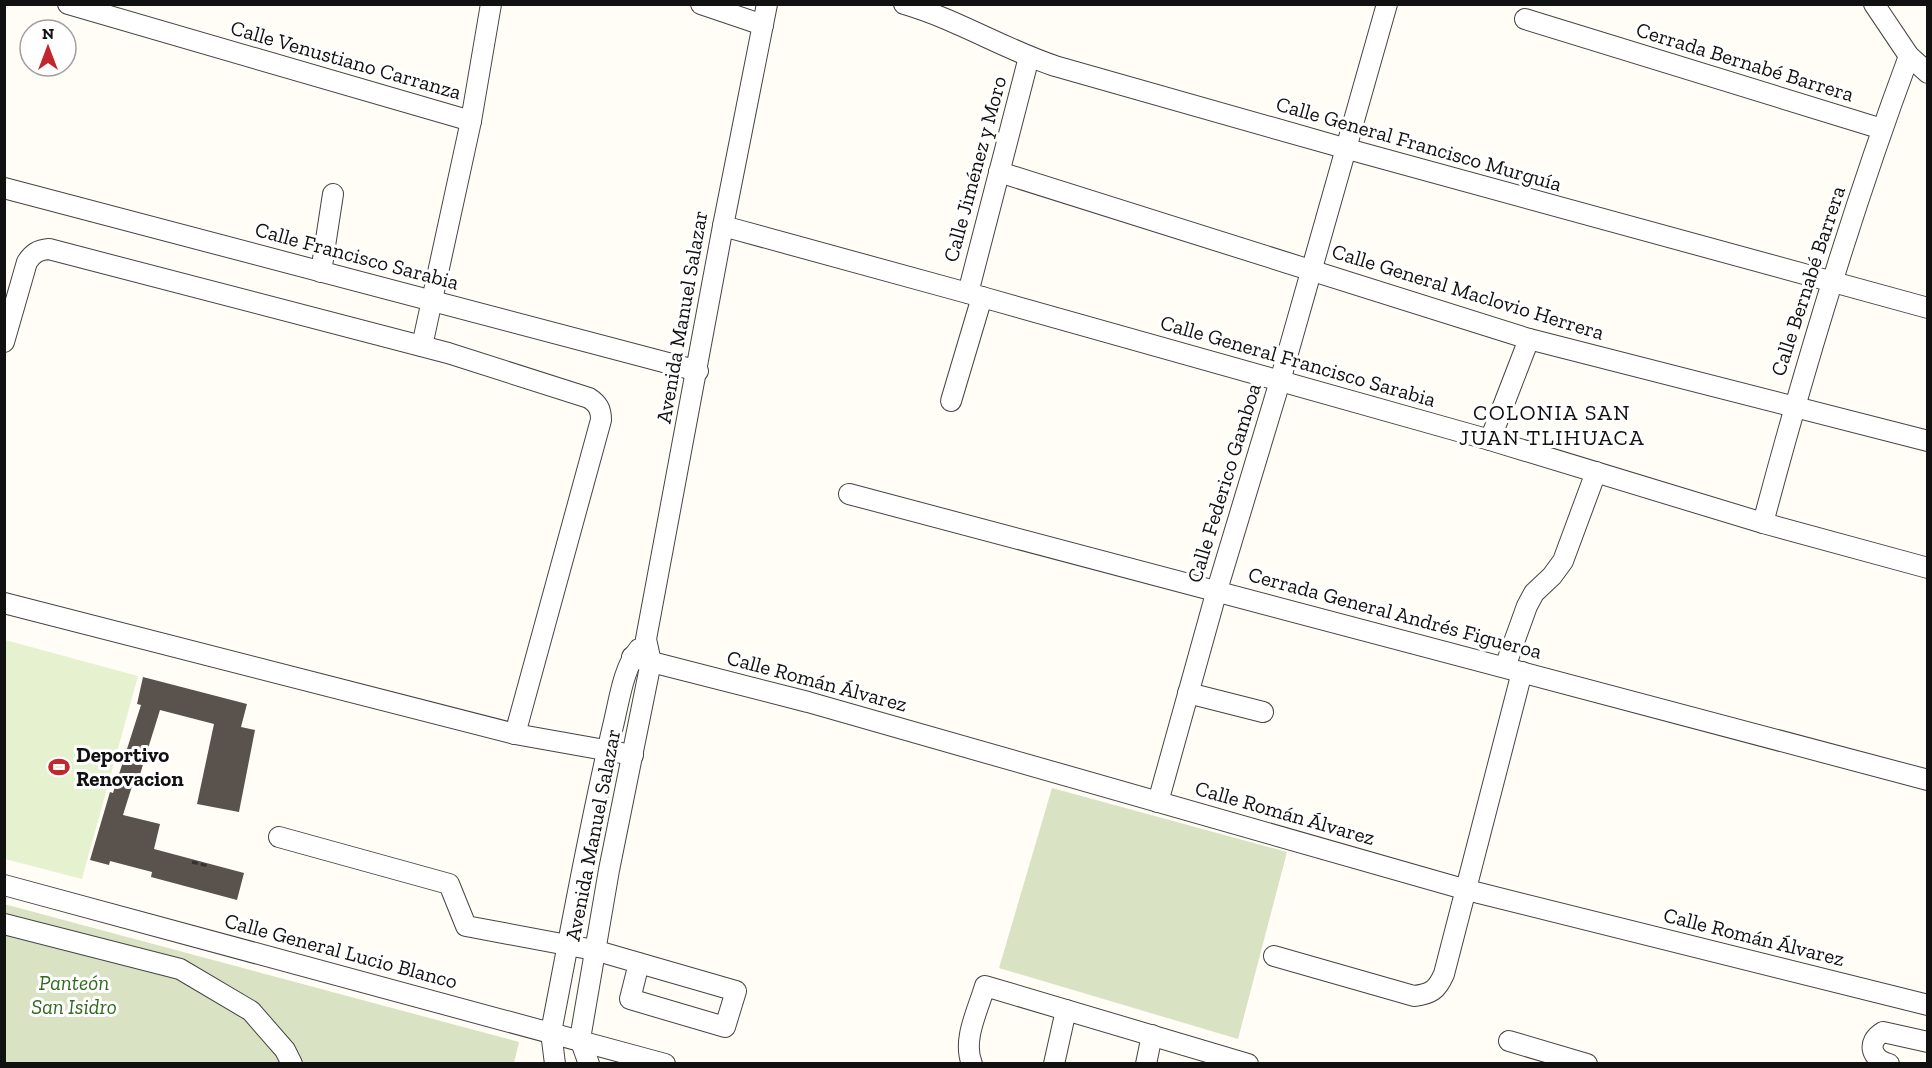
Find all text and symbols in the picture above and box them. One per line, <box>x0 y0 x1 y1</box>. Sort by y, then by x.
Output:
street label: Calle Venustiano Carranza <box>228 15 464 104</box>
street label: Cerrada Bernabé Barrera <box>1633 16 1857 107</box>
north arrow <box>18 18 78 78</box>
text: N <box>42 24 54 43</box>
street label: Calle Jiménez y Moro <box>938 73 1011 265</box>
street label: Calle General Francisco Murguía <box>1273 91 1565 196</box>
street label: Calle Bernabé Barrera <box>1765 183 1850 379</box>
street label: Avenida Manuel Salazar <box>650 209 713 425</box>
street label: Calle Francisco Sarabia <box>253 216 462 295</box>
street label: Calle General Maclovio Herrera <box>1329 238 1607 345</box>
street label: Calle General Francisco Sarabia <box>1158 309 1439 412</box>
street label: Calle Federico Gamboa <box>1181 380 1266 585</box>
district label: COLONIA SAN JUAN TLIHUACA <box>1459 399 1645 451</box>
street label: Cerrada General Andrés Figueroa <box>1246 561 1545 664</box>
street label: Calle Román Álvarez <box>724 644 910 717</box>
street label: Avenida Manuel Salazar <box>560 727 625 943</box>
place label: Deportivo Renovacion <box>76 742 184 791</box>
sports icon: Deportivo Renovacion <box>47 755 71 779</box>
street label: Calle Román Álvarez <box>1192 775 1378 850</box>
street label: Calle Román Álvarez <box>1661 902 1847 971</box>
street label: Calle General Lucio Blanco <box>222 907 460 994</box>
park label: Panteón San Isidro <box>31 970 117 1019</box>

